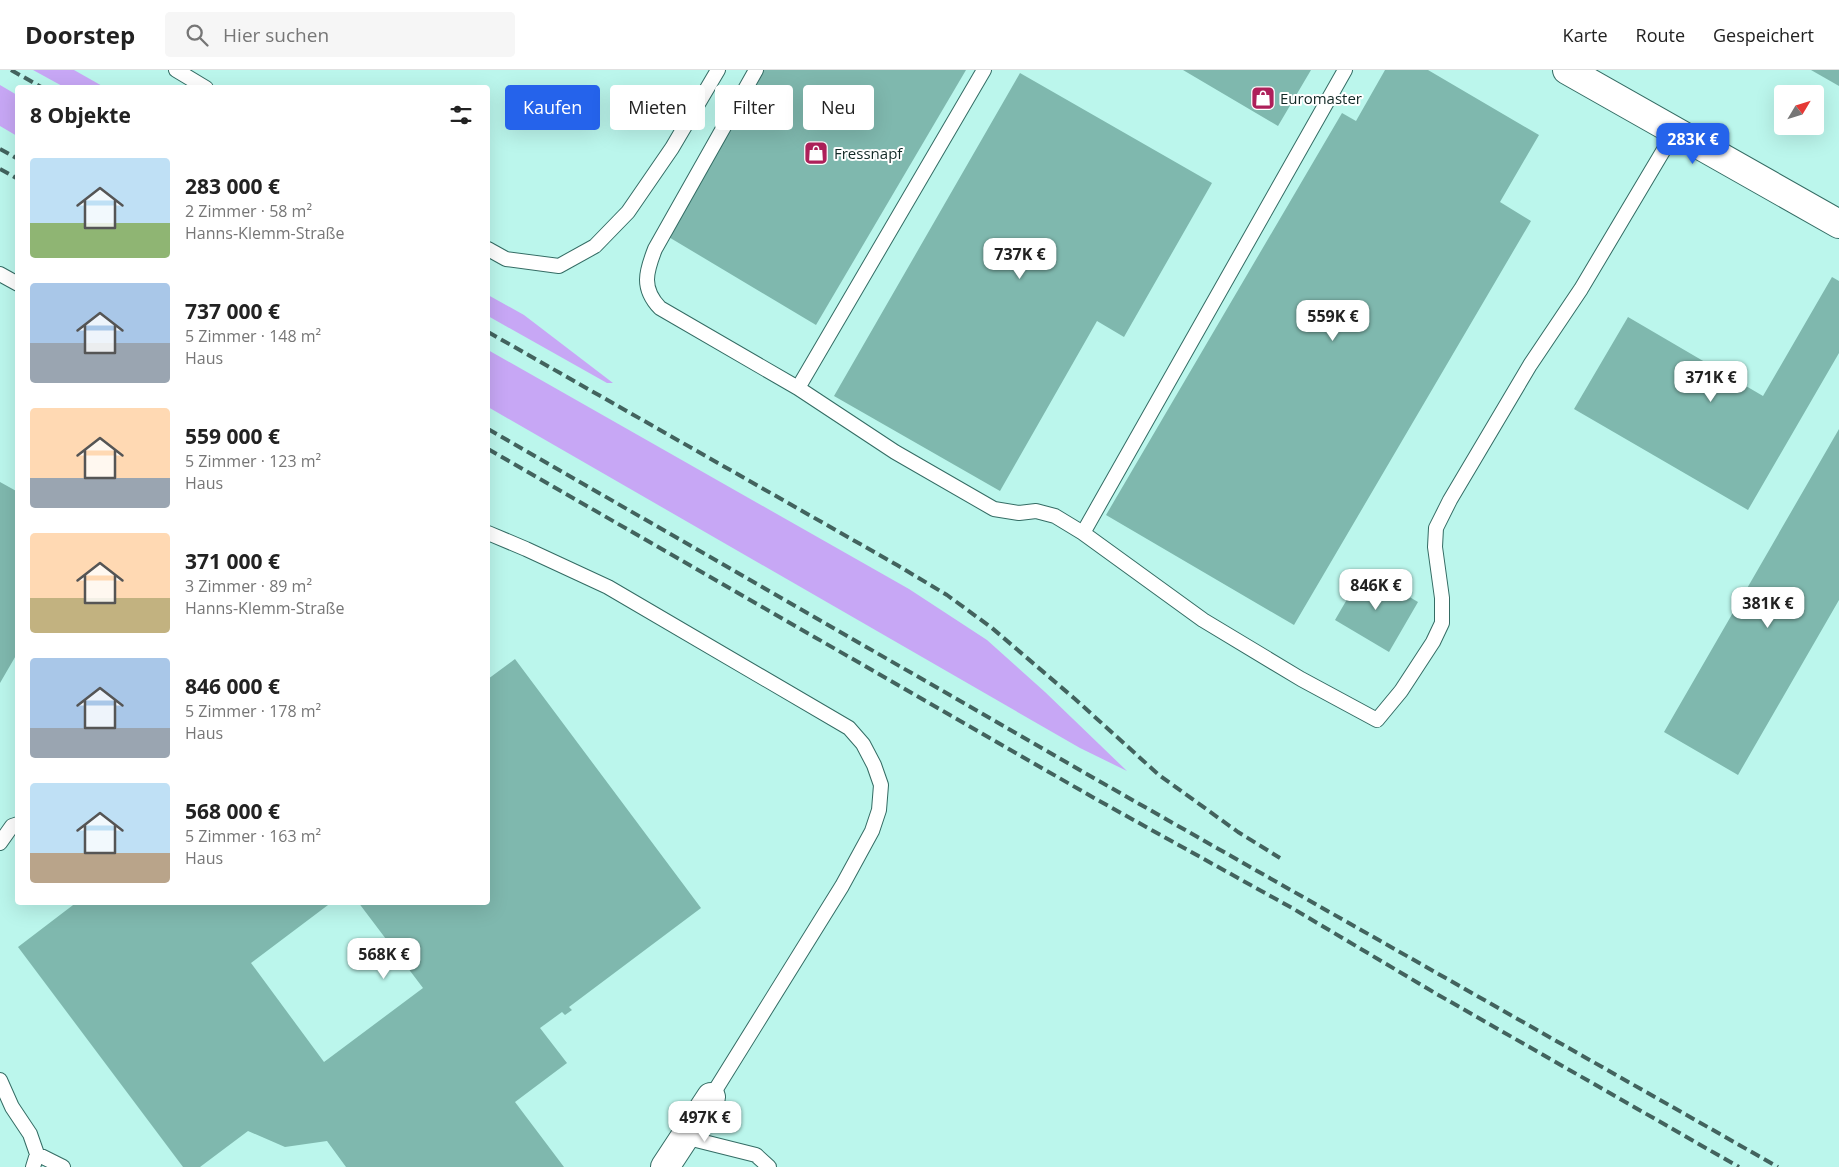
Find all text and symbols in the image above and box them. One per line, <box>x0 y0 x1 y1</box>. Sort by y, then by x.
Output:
search box <box>165 12 515 57</box>
text: Doorstep <box>25 18 135 51</box>
icon: search <box>183 21 211 49</box>
text: Hier suchen <box>223 22 329 48</box>
text: Karte <box>1563 23 1608 47</box>
text: Route <box>1636 23 1685 47</box>
text: Gespeichert <box>1713 23 1814 47</box>
chip: Kaufen <box>505 85 600 130</box>
chip: Mieten <box>610 85 705 130</box>
chip: Filter <box>715 85 793 130</box>
chip: Neu <box>803 85 874 130</box>
shop icon: Euromaster <box>1250 85 1276 111</box>
north arrow <box>1774 85 1824 135</box>
map controls <box>1774 85 1824 135</box>
place label: Euromaster <box>1280 88 1362 108</box>
text: 8 Objekte <box>30 101 131 129</box>
icon: filters <box>447 101 475 129</box>
pin: 283K € <box>1652 122 1734 165</box>
text: 283K € <box>1667 128 1719 150</box>
shop icon: Fressnapf <box>803 140 829 166</box>
place label: Fressnapf <box>834 143 903 163</box>
text: 283 000 € <box>185 172 280 200</box>
icon: home <box>70 178 130 238</box>
text: 2 Zimmer · 58 m² <box>185 200 312 222</box>
text: Hanns-Klemm-Straße <box>185 222 345 244</box>
pin: 737K € <box>979 238 1061 280</box>
text: 737K € <box>994 243 1046 265</box>
text: 737 000 € <box>185 297 280 325</box>
pin: 559K € <box>1292 300 1374 342</box>
icon: home <box>70 303 130 363</box>
text: 559K € <box>1307 305 1359 327</box>
text: 5 Zimmer · 148 m² <box>185 325 321 347</box>
text: Haus <box>185 347 223 369</box>
pin: 371K € <box>1670 360 1752 403</box>
text: 371K € <box>1685 366 1737 388</box>
text: 559 000 € <box>185 422 280 450</box>
icon: home <box>70 428 130 488</box>
text: 5 Zimmer · 123 m² <box>185 450 321 472</box>
text: Haus <box>185 472 223 494</box>
text: 371 000 € <box>185 547 280 575</box>
icon: home <box>70 553 130 613</box>
pin: 846K € <box>1335 568 1417 611</box>
text: 846K € <box>1350 574 1402 596</box>
text: 3 Zimmer · 89 m² <box>185 575 312 597</box>
pin: 381K € <box>1727 586 1809 629</box>
text: 381K € <box>1742 592 1794 614</box>
text: Hanns-Klemm-Straße <box>185 597 345 619</box>
text: 846 000 € <box>185 672 280 700</box>
icon: home <box>70 678 130 738</box>
text: 5 Zimmer · 178 m² <box>185 700 321 722</box>
text: Haus <box>185 722 223 744</box>
text: 568 000 € <box>185 797 280 825</box>
icon: home <box>70 803 130 863</box>
text: 5 Zimmer · 163 m² <box>185 825 321 847</box>
text: Haus <box>185 847 223 869</box>
pin: 568K € <box>343 938 425 980</box>
text: 568K € <box>358 943 410 965</box>
pin: 497K € <box>664 1100 746 1143</box>
text: 497K € <box>679 1106 731 1128</box>

